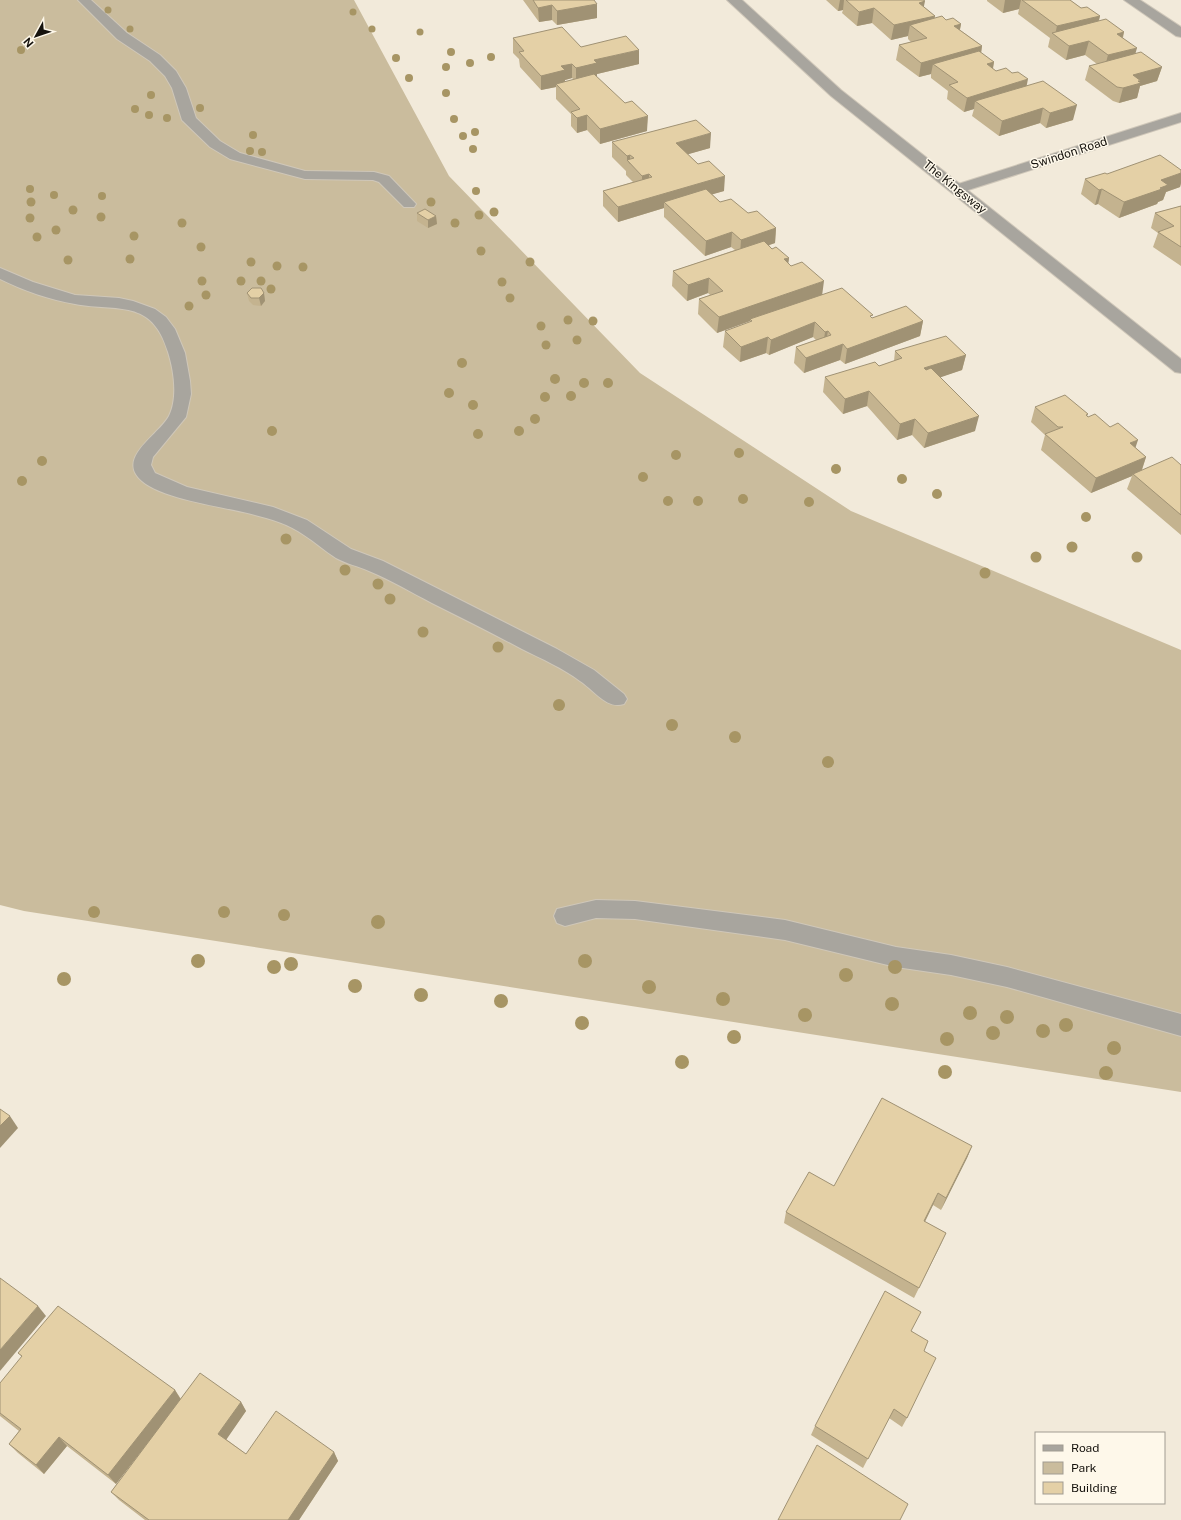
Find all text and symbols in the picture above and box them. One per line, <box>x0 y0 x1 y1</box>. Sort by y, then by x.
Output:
north arrow <box>16 16 56 56</box>
text: N <box>21 35 36 50</box>
street label: Swindon Road <box>1029 134 1109 172</box>
street label: The Kingsway <box>921 157 990 217</box>
legend <box>1035 1432 1165 1504</box>
text: Road <box>1071 1441 1099 1455</box>
text: Park <box>1071 1461 1097 1475</box>
text: Building <box>1071 1481 1117 1495</box>

